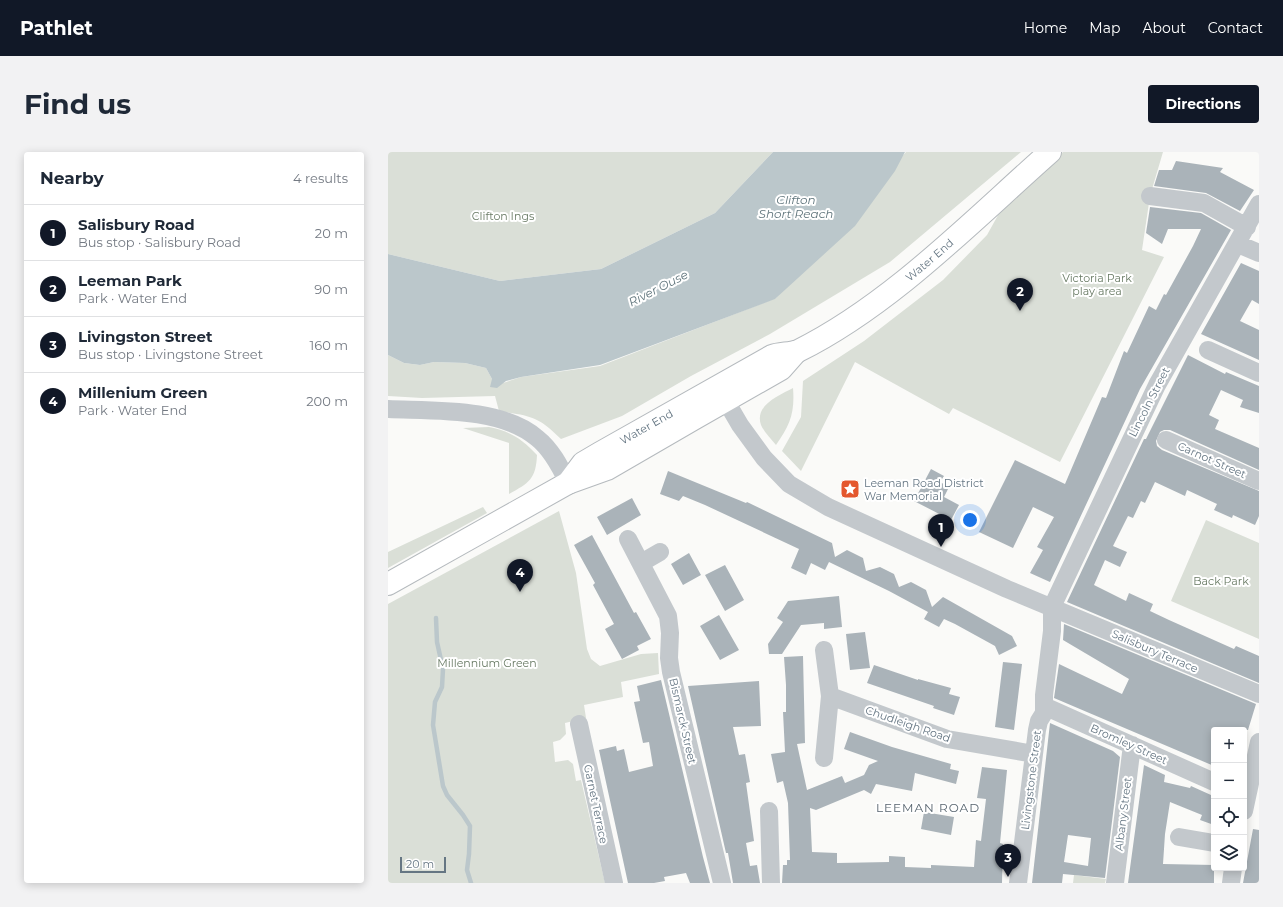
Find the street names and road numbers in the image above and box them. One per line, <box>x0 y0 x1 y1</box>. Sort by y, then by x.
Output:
street label: Water End <box>903 236 956 284</box>
street label: Lincoln Street <box>1125 364 1173 439</box>
street label: Water End <box>617 406 675 447</box>
street label: Carnot Street <box>1176 439 1249 482</box>
street label: Salisbury Terrace <box>1110 626 1201 676</box>
street label: Bismarck Street <box>666 677 700 766</box>
street label: Chudleigh Road <box>864 703 952 745</box>
street label: Bromley Street <box>1088 721 1170 767</box>
street label: Livingstone Street <box>1018 729 1044 831</box>
street label: Garnet Terrace <box>581 763 611 845</box>
street label: Albany Street <box>1112 776 1135 852</box>

